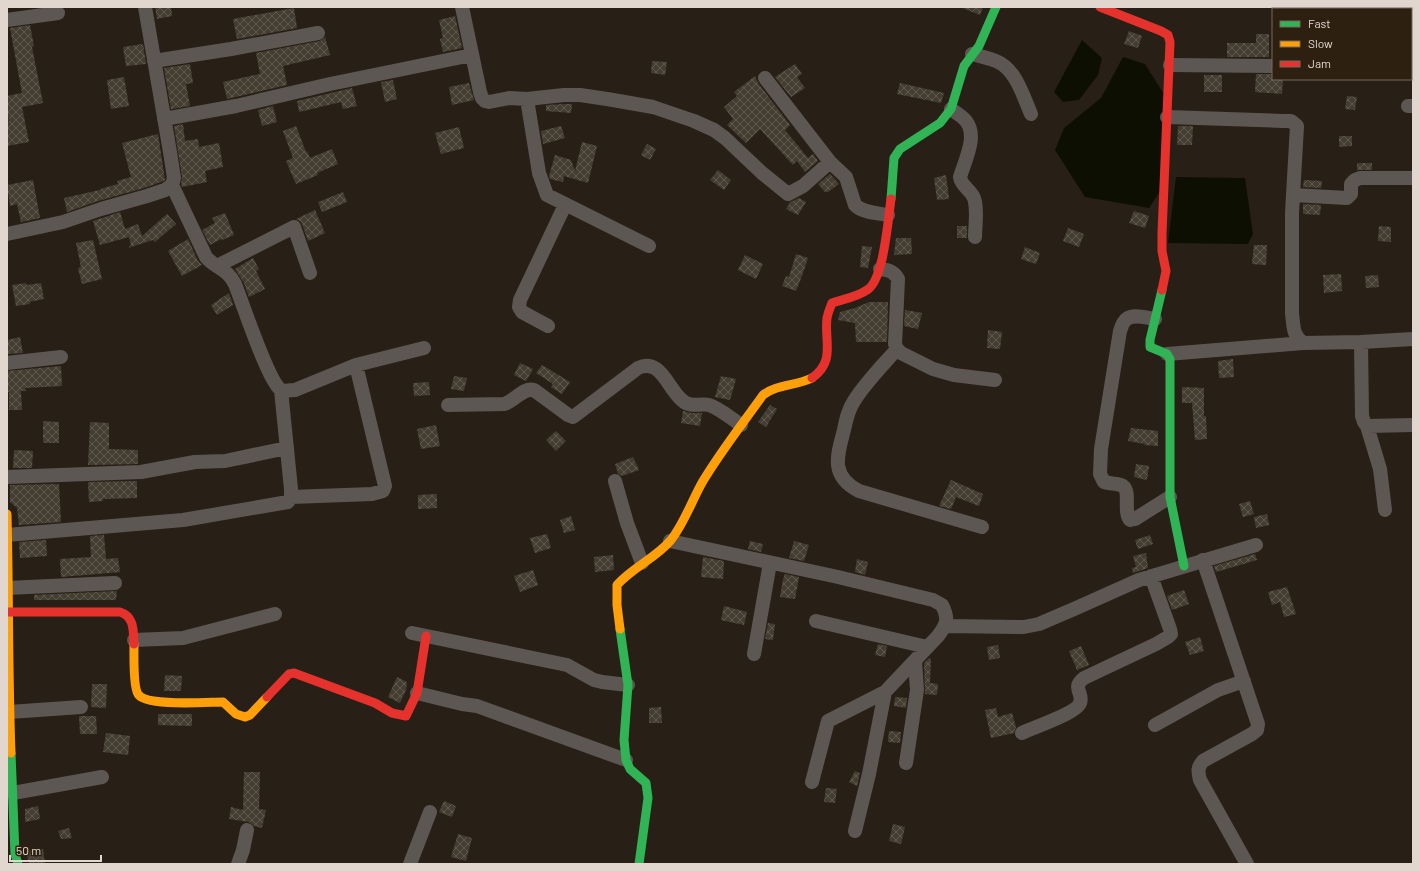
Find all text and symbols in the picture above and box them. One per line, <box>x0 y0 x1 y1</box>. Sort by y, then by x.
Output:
legend <box>1272 8 1412 80</box>
text: Fast <box>1308 16 1331 30</box>
text: Slow <box>1308 36 1333 50</box>
text: Jam <box>1308 56 1331 70</box>
scale bar <box>10 837 101 863</box>
text: 50 m <box>16 843 41 857</box>

